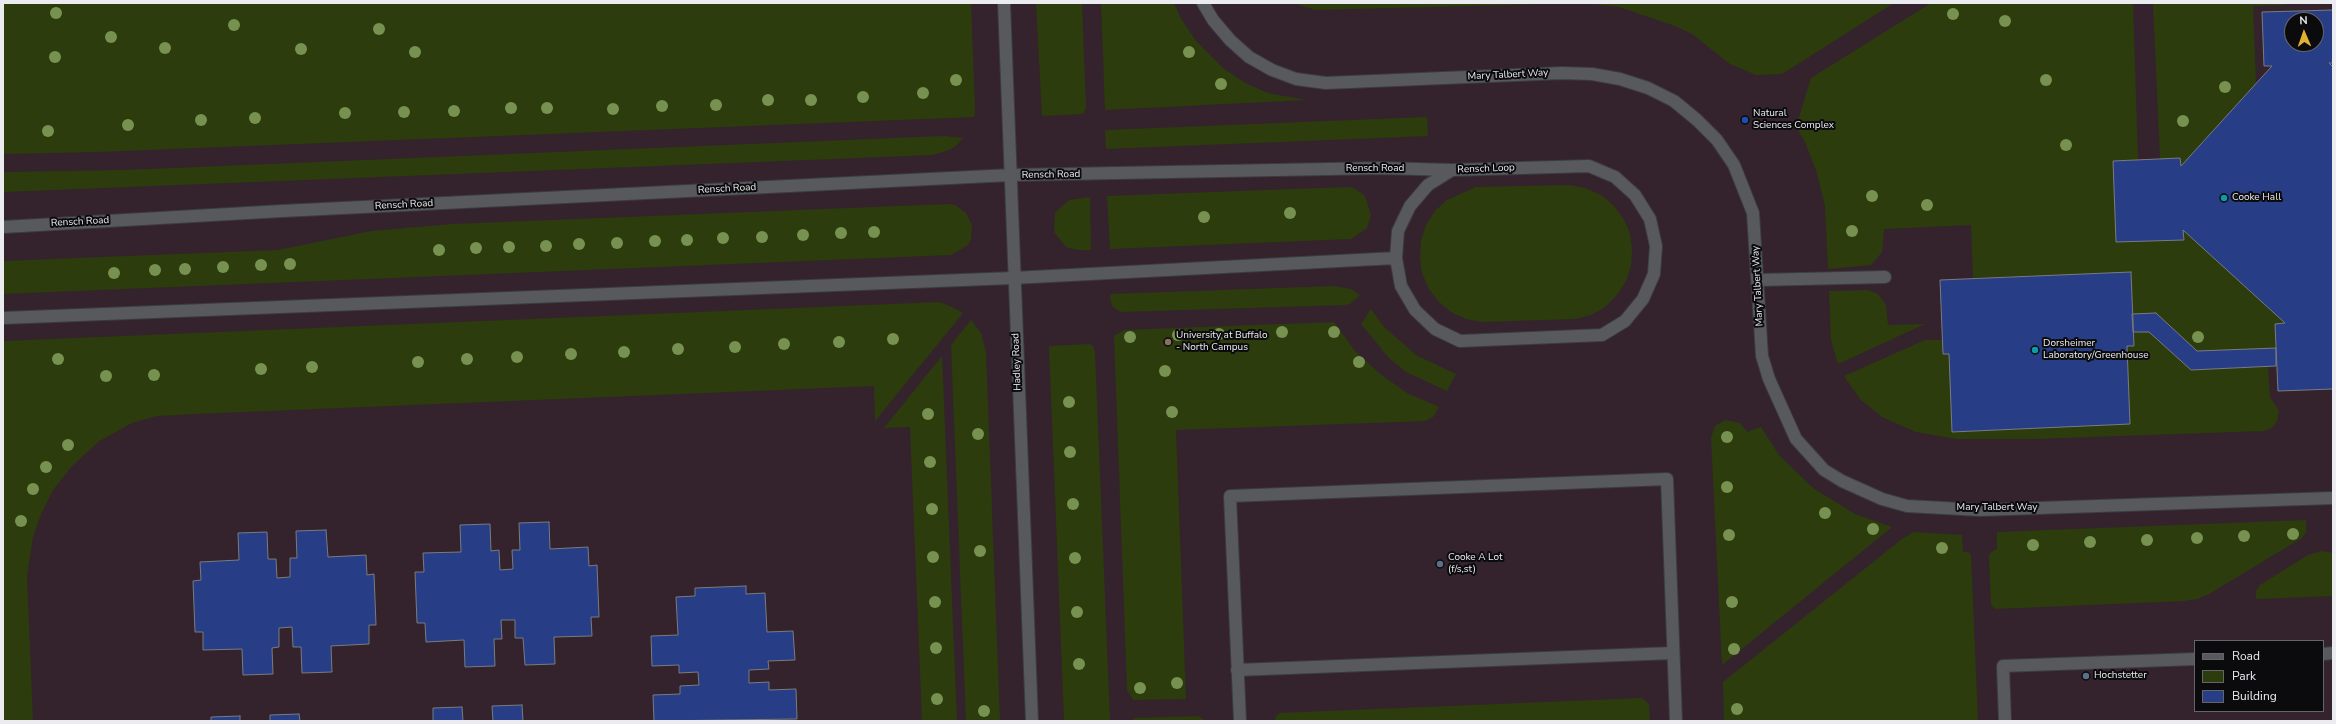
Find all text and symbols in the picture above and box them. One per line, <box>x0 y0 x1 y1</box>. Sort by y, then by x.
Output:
north arrow <box>2284 12 2324 52</box>
text: N <box>2299 13 2308 28</box>
street label: Mary Talbert Way <box>1467 67 1549 83</box>
place label: Natural Sciences Complex <box>1753 108 1834 132</box>
marker: Natural Sciences Complex <box>1740 115 1750 125</box>
street label: Rensch Loop <box>1457 162 1515 176</box>
street label: Rensch Road <box>1346 163 1404 175</box>
street label: Rensch Road <box>1022 168 1080 182</box>
street label: Rensch Road <box>697 181 757 197</box>
place label: Cooke Hall <box>2232 192 2281 204</box>
marker: Cooke Hall <box>2219 193 2229 203</box>
street label: Rensch Road <box>374 197 434 213</box>
street label: Rensch Road <box>50 214 110 230</box>
street label: Mary Talbert Way <box>1750 245 1766 327</box>
place label: University at Buffalo - North Campus <box>1176 330 1268 354</box>
street label: Hadley Road <box>1010 333 1024 391</box>
marker: University at Buffalo - North Campus <box>1163 337 1173 347</box>
place label: Dorsheimer Laboratory/Greenhouse <box>2043 338 2149 362</box>
marker: Dorsheimer Laboratory/Greenhouse <box>2030 345 2040 355</box>
street label: Mary Talbert Way <box>1957 502 2037 514</box>
place label: Cooke A Lot (f/s,st) <box>1448 552 1503 576</box>
marker: Cooke A Lot (f/s,st) <box>1435 559 1445 569</box>
legend <box>2194 640 2324 712</box>
text: Road <box>2232 648 2260 664</box>
text: Park <box>2232 668 2256 684</box>
place label: Hochstetter <box>2094 670 2147 682</box>
marker: Hochstetter <box>2081 671 2091 681</box>
text: Building <box>2232 688 2277 704</box>

